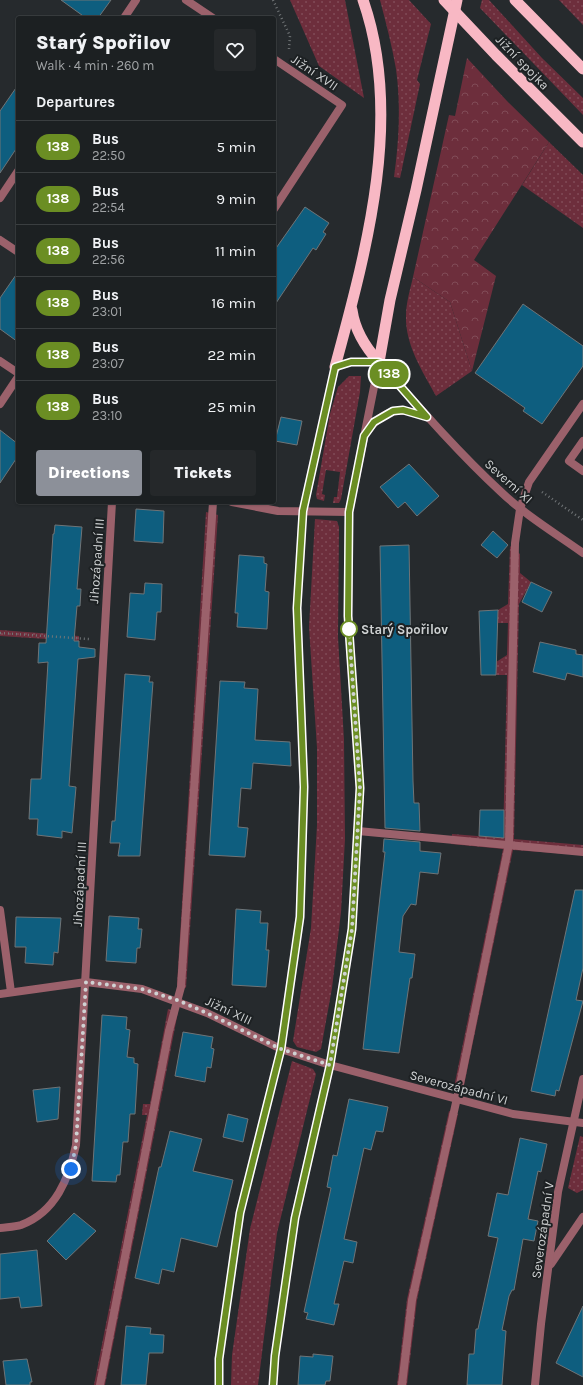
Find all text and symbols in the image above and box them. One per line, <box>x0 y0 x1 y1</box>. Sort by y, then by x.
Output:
button: heart <box>214 29 256 71</box>
text: Starý Spořilov <box>36 32 170 54</box>
street label: Jižní spojka <box>493 32 552 93</box>
street label: Jižní XVII <box>289 51 341 93</box>
text: Walk · 4 min · 260 m <box>36 58 155 73</box>
text: Departures <box>36 93 115 111</box>
text: Bus <box>92 130 119 148</box>
text: 138 <box>47 138 69 155</box>
text: 5 min <box>216 138 256 156</box>
text: 22:50 <box>92 148 125 163</box>
text: Bus <box>92 182 119 200</box>
text: 138 <box>47 190 69 207</box>
text: 9 min <box>216 190 256 208</box>
text: 22:54 <box>92 200 125 215</box>
text: Bus <box>92 234 119 252</box>
text: 138 <box>47 242 69 259</box>
text: 11 min <box>215 242 256 260</box>
text: 22:56 <box>92 252 125 267</box>
text: Bus <box>92 286 119 304</box>
text: 138 <box>47 294 69 311</box>
text: 16 min <box>211 294 256 312</box>
text: 23:01 <box>92 304 122 319</box>
text: Bus <box>92 338 119 356</box>
text: 138 <box>47 346 69 363</box>
text: 22 min <box>207 346 256 364</box>
text: 23:07 <box>92 356 124 371</box>
line badge: 138 <box>366 361 412 387</box>
text: 138 <box>378 365 400 382</box>
text: Bus <box>92 390 119 408</box>
text: 138 <box>47 398 69 415</box>
text: 25 min <box>208 398 256 416</box>
text: 23:10 <box>92 408 122 423</box>
button: Directions <box>36 450 142 496</box>
button: Tickets <box>150 450 256 496</box>
street label: Severní XI <box>482 456 536 507</box>
street label: Jihozápadní III <box>86 518 107 604</box>
marker: Starý Spořilov <box>340 620 358 638</box>
place label: Starý Spořilov <box>361 622 448 637</box>
street label: Jihozápadní III <box>70 841 89 927</box>
street label: Jižní XIII <box>203 993 254 1028</box>
street label: Severozápadní VI <box>408 1067 510 1108</box>
your location <box>61 1159 81 1179</box>
street label: Severozápadní V <box>528 1180 557 1279</box>

